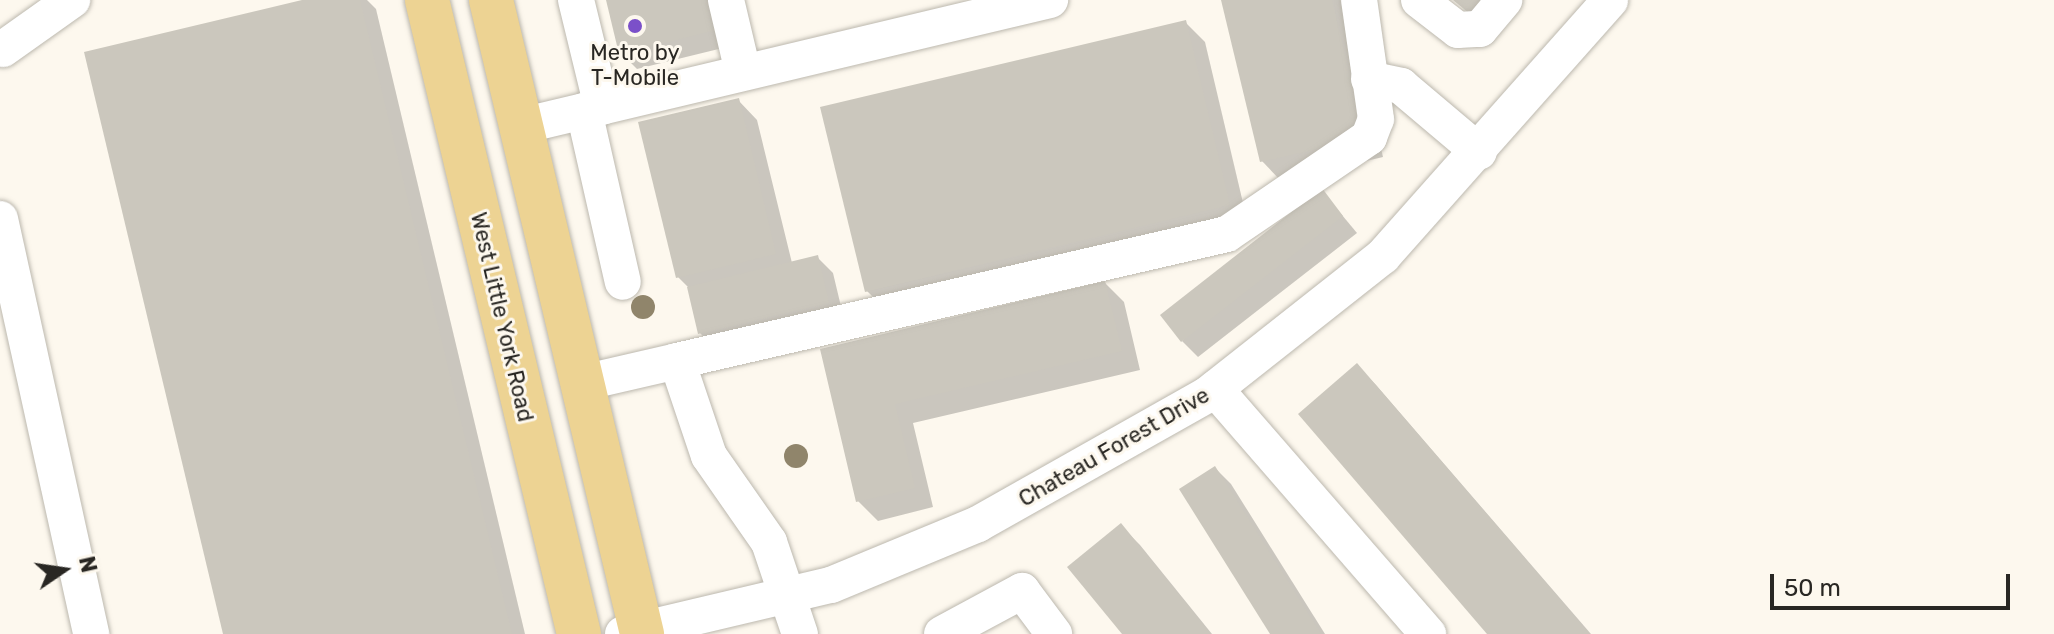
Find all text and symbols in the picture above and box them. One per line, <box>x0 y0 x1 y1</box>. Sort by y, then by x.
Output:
marker: Metro by T-Mobile <box>626 17 644 35</box>
place label: Metro by T-Mobile <box>590 39 680 90</box>
street label: West Little York Road <box>465 209 539 425</box>
street label: Chateau Forest Drive <box>1014 382 1214 512</box>
north arrow <box>24 530 104 610</box>
text: N <box>73 554 103 575</box>
scale bar <box>1774 558 2014 608</box>
text: 50 m <box>1784 574 1841 602</box>

